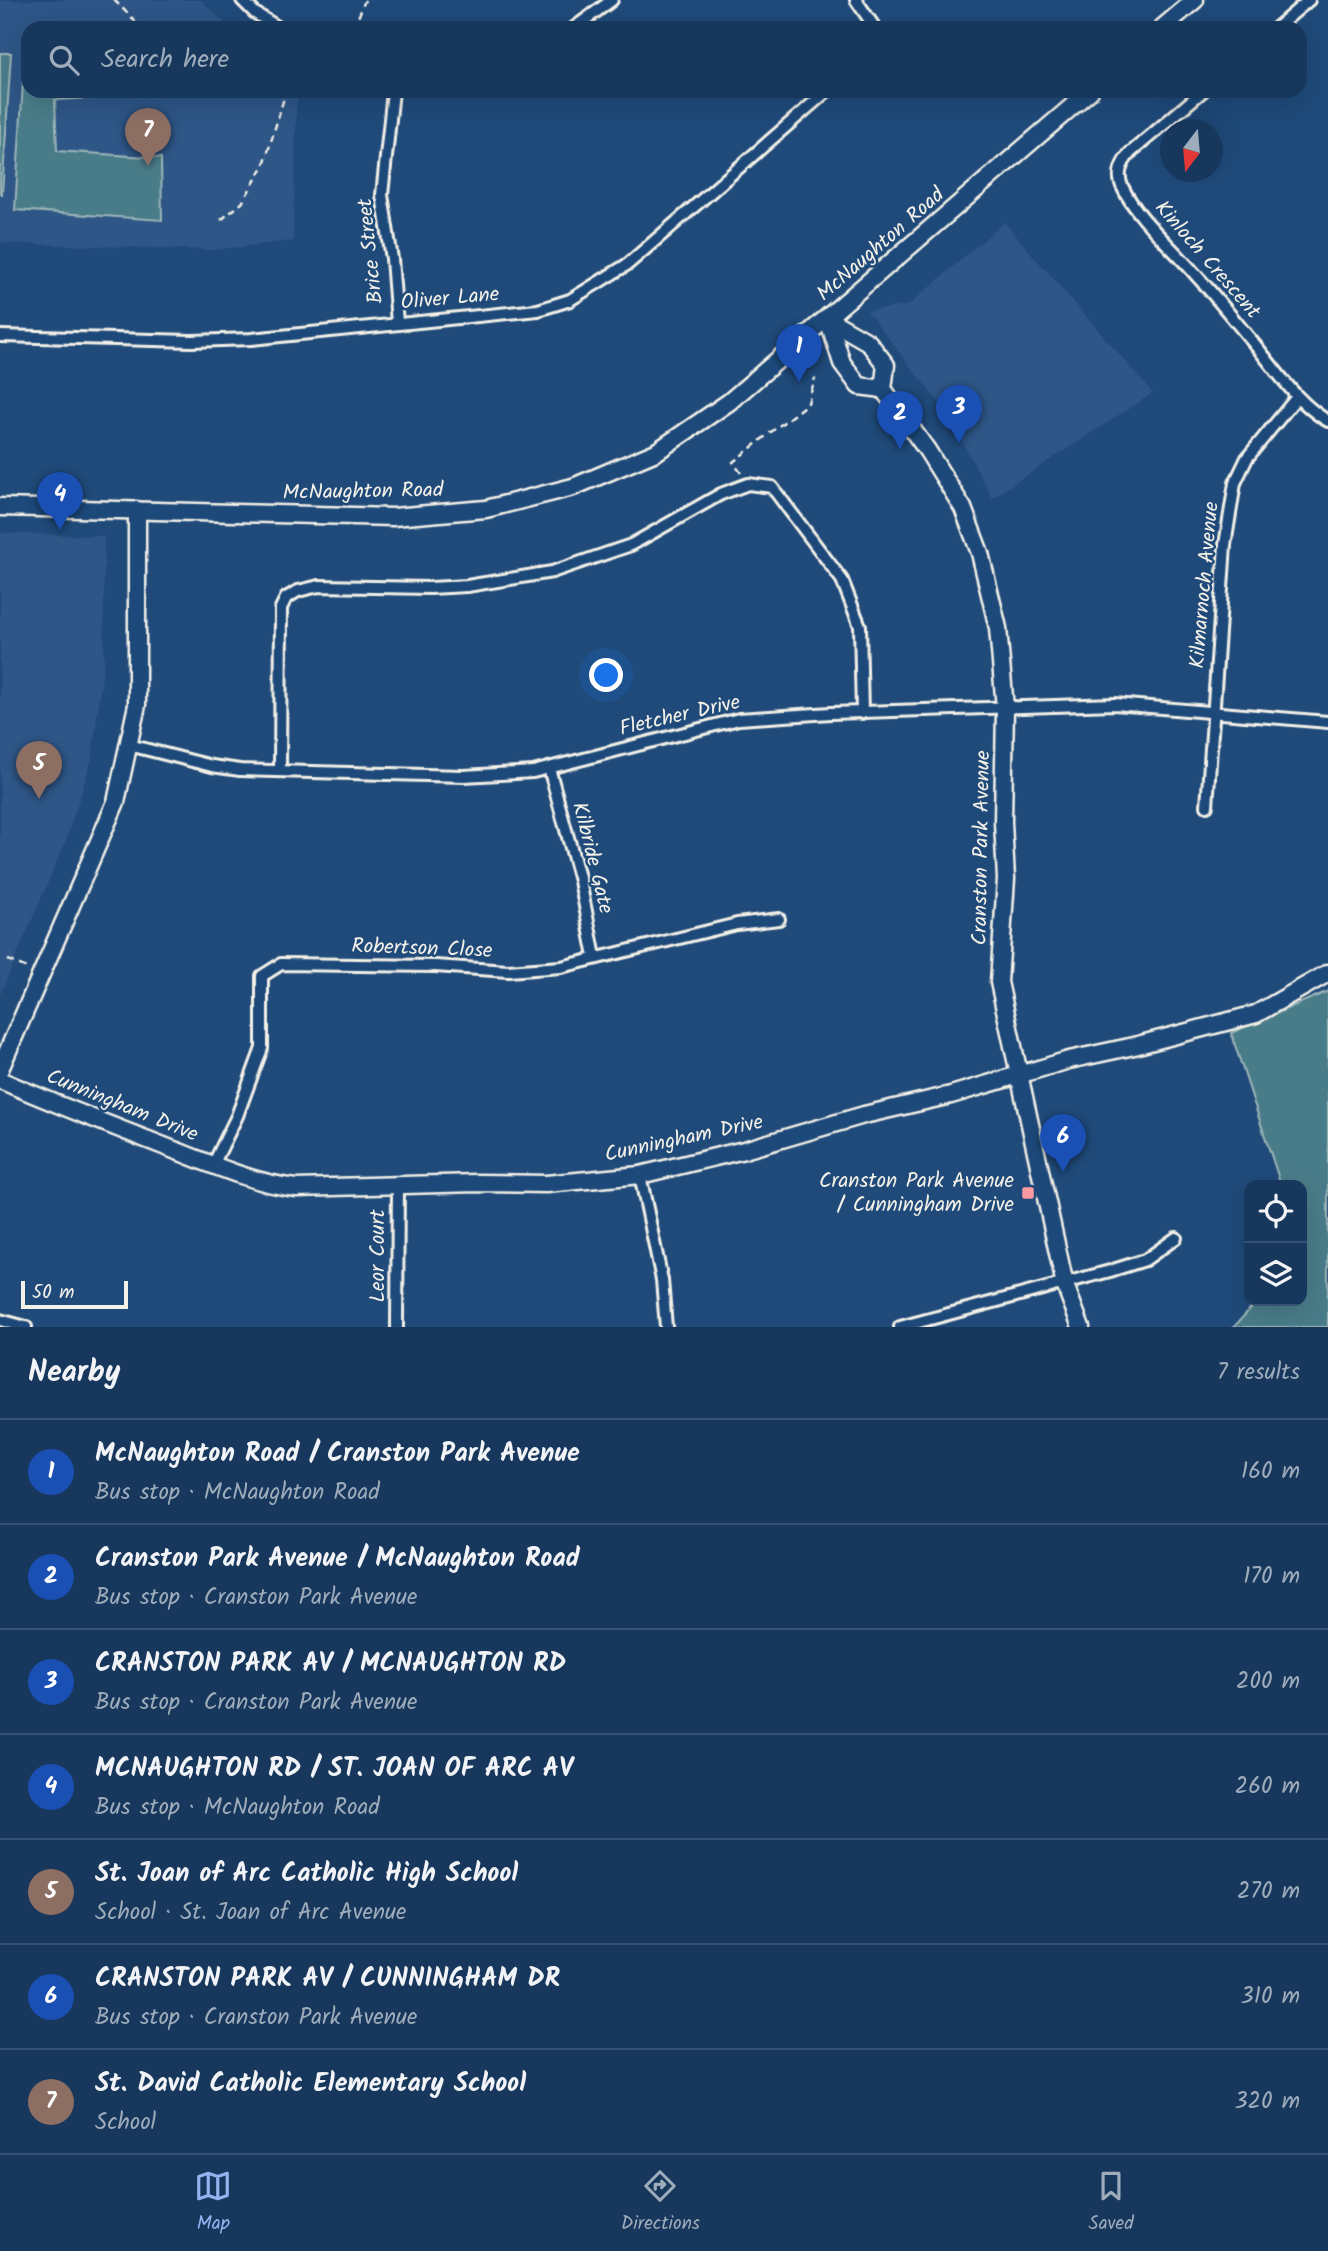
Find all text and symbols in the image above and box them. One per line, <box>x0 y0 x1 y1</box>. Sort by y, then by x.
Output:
search box <box>21 21 1307 98</box>
text: Search here <box>101 39 229 81</box>
icon: search <box>45 41 83 79</box>
pin: 7 <box>125 108 171 166</box>
north arrow <box>1160 119 1223 182</box>
street label: McNaughton Road <box>810 180 953 310</box>
street label: Kinloch Crescent <box>1146 193 1269 327</box>
street label: Brice Street <box>349 196 393 305</box>
street label: Oliver Lane <box>399 278 501 320</box>
pin: 1 <box>776 324 822 382</box>
pin: 3 <box>936 385 982 443</box>
pin: 2 <box>877 391 923 449</box>
pin: 4 <box>37 472 83 530</box>
street label: McNaughton Road <box>282 474 444 510</box>
street label: Kilmarnoch Avenue <box>1181 500 1229 670</box>
your location <box>589 658 623 692</box>
street label: Fletcher Drive <box>616 686 744 746</box>
pin: 5 <box>16 741 62 799</box>
street label: Cranston Park Avenue <box>964 750 1000 946</box>
street label: Kilbride Gate <box>562 799 622 918</box>
street label: Robertson Close <box>351 930 494 968</box>
street label: Cunningham Drive <box>41 1060 203 1152</box>
street label: Cunningham Drive <box>602 1106 767 1172</box>
pin: 6 <box>1040 1114 1086 1172</box>
place label: Cranston Park Avenue / Cunningham Drive <box>819 1165 1015 1222</box>
map controls <box>1244 1180 1307 1306</box>
button: locate <box>1244 1180 1307 1243</box>
marker: Cranston Park Avenue / Cunningham Drive <box>1020 1185 1036 1201</box>
street label: Leor Court <box>362 1209 395 1303</box>
button: layers <box>1244 1243 1307 1306</box>
scale bar <box>21 1278 128 1310</box>
text: 50 m <box>32 1278 74 1308</box>
text: Nearby <box>28 1349 120 1397</box>
text: 7 results <box>1217 1355 1300 1391</box>
text: McNaughton Road / Cranston Park Avenue <box>95 1433 580 1475</box>
text: 1 <box>48 1454 54 1490</box>
text: 160 m <box>1241 1454 1300 1490</box>
text: Bus stop · McNaughton Road <box>95 1475 380 1511</box>
text: Cranston Park Avenue / McNaughton Road <box>95 1538 580 1580</box>
text: 2 <box>44 1559 58 1595</box>
text: 170 m <box>1243 1559 1300 1595</box>
text: Bus stop · Cranston Park Avenue <box>95 1580 417 1616</box>
text: CRANSTON PARK AV / MCNAUGHTON RD <box>95 1643 566 1685</box>
text: 3 <box>45 1664 57 1700</box>
text: 200 m <box>1236 1664 1300 1700</box>
text: Bus stop · Cranston Park Avenue <box>95 1685 417 1721</box>
text: MCNAUGHTON RD / ST. JOAN OF ARC AV <box>95 1748 573 1790</box>
text: 4 <box>45 1769 57 1805</box>
text: 260 m <box>1235 1769 1300 1805</box>
text: Bus stop · McNaughton Road <box>95 1790 380 1826</box>
text: St. Joan of Arc Catholic High School <box>95 1853 518 1895</box>
text: 5 <box>45 1874 57 1910</box>
text: 270 m <box>1237 1874 1300 1910</box>
text: School · St. Joan of Arc Avenue <box>95 1895 406 1931</box>
text: CRANSTON PARK AV / CUNNINGHAM DR <box>95 1958 560 2000</box>
text: 6 <box>45 1979 57 2015</box>
text: 310 m <box>1241 1979 1300 2015</box>
text: Bus stop · Cranston Park Avenue <box>95 2000 417 2036</box>
text: St. David Catholic Elementary School <box>95 2063 526 2105</box>
text: 7 <box>46 2084 56 2120</box>
text: 320 m <box>1234 2084 1300 2120</box>
text: School <box>95 2105 156 2141</box>
tab: Map <box>194 2167 232 2239</box>
tab: Directions <box>621 2167 700 2239</box>
tab: Saved <box>1089 2167 1134 2239</box>

